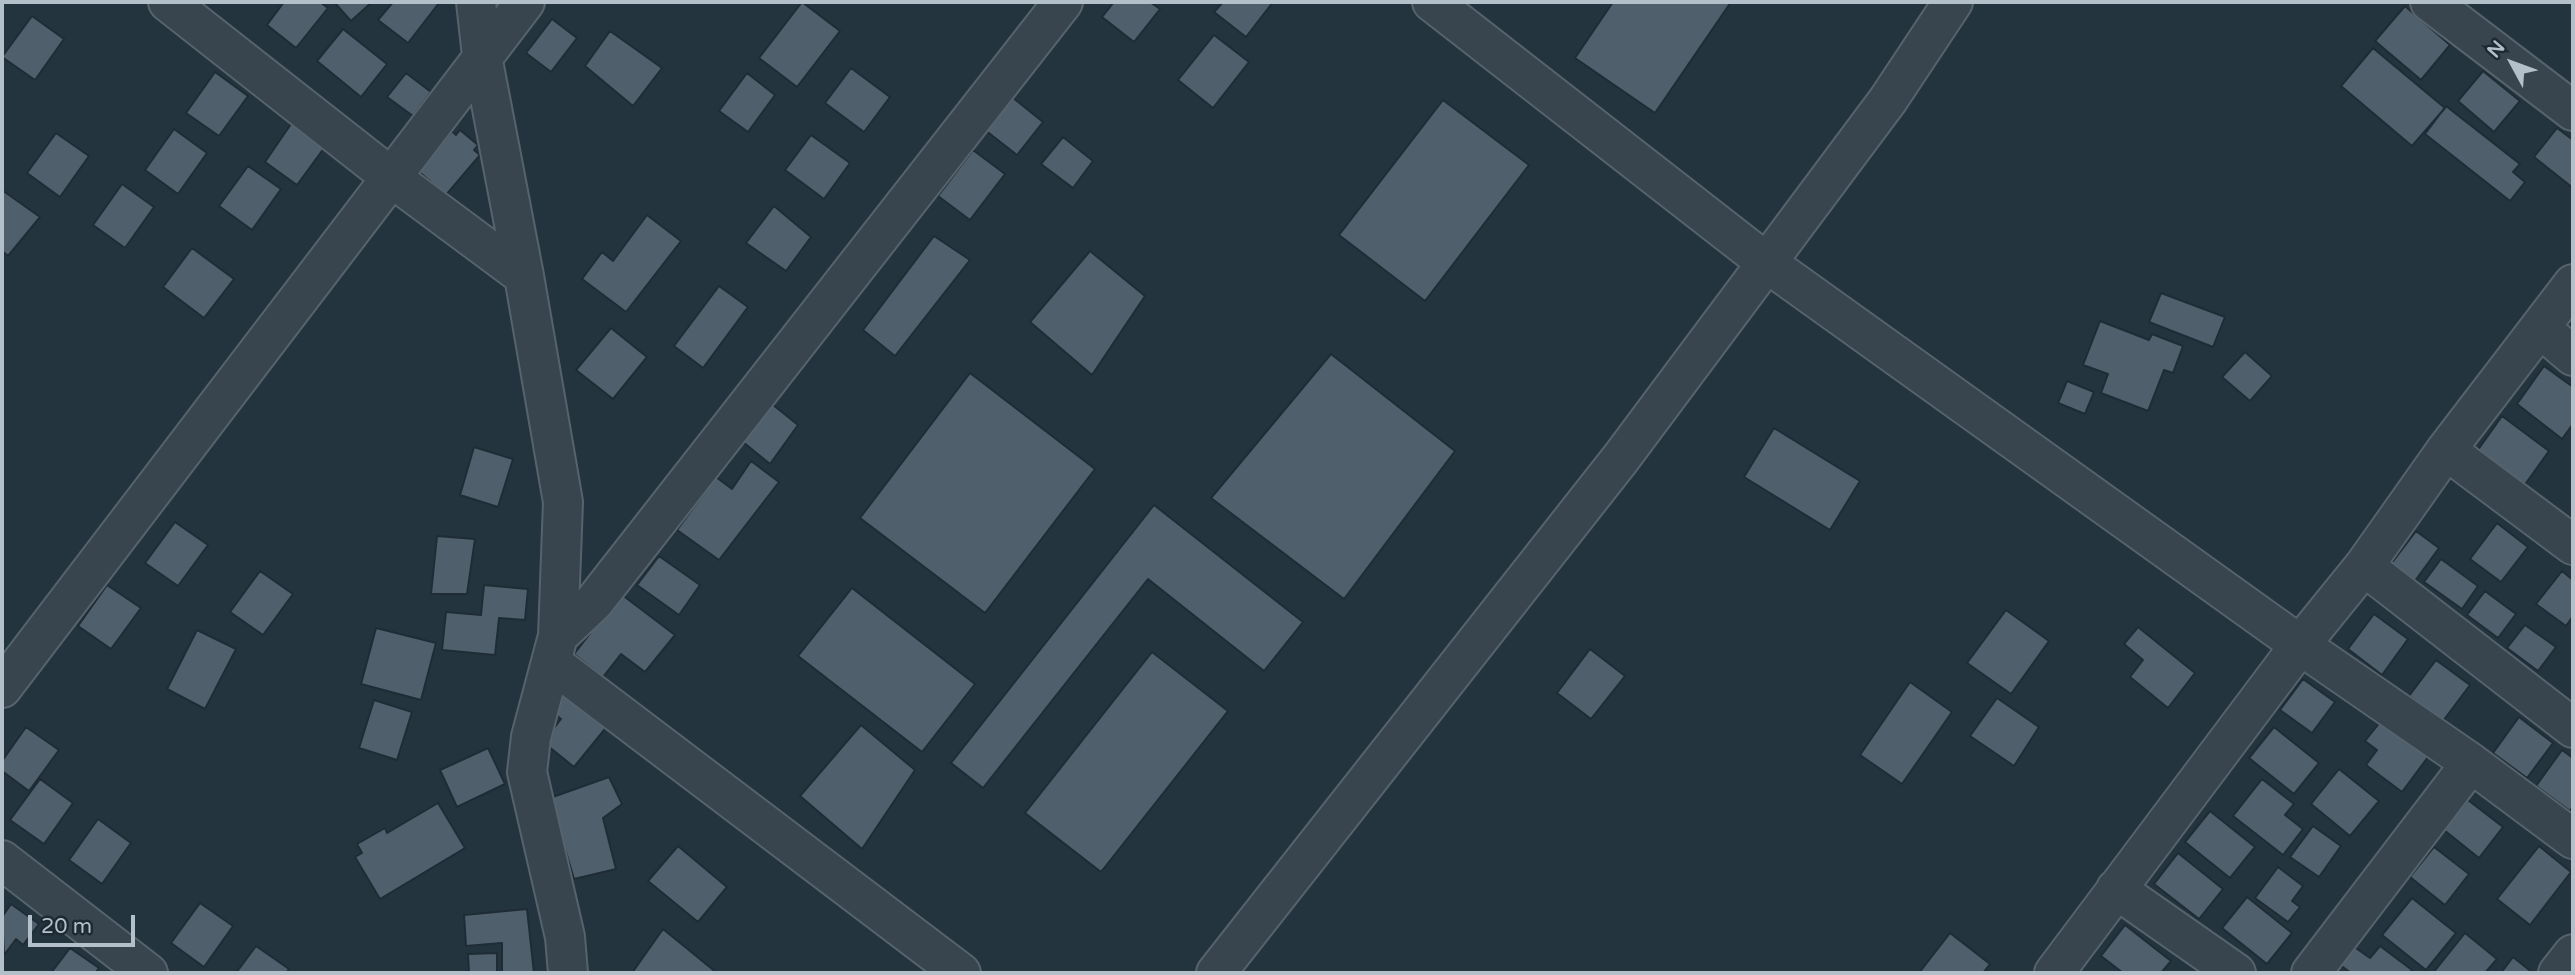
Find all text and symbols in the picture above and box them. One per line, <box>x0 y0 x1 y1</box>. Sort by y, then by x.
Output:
north arrow <box>2477 28 2547 98</box>
text: N <box>2483 36 2509 62</box>
scale bar <box>32 902 138 946</box>
text: 20 m <box>41 914 92 939</box>

